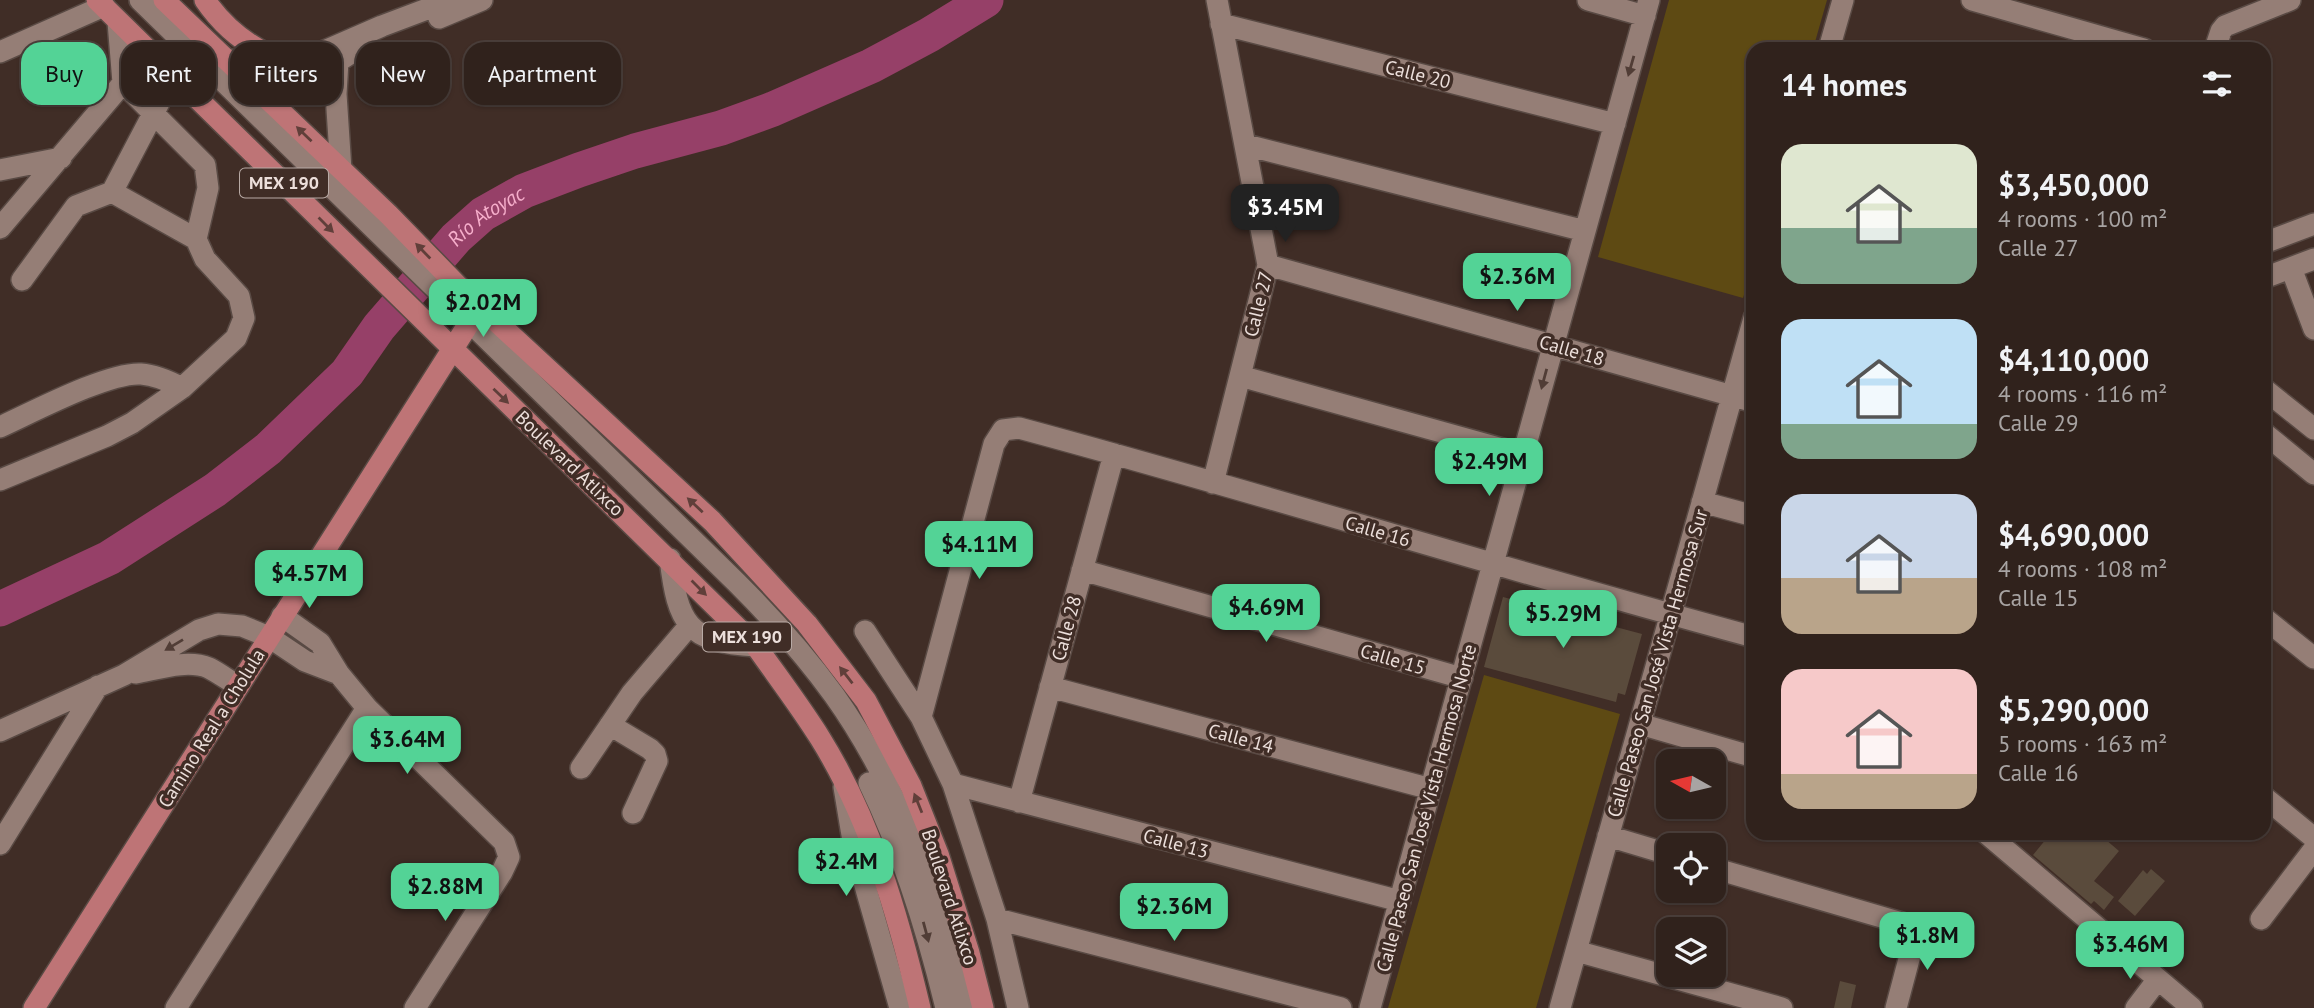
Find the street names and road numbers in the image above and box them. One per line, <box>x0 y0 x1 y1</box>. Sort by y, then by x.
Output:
street label: Calle 20 <box>1383 54 1453 94</box>
road number: MEX 190 <box>240 168 328 198</box>
street label: Calle 27 <box>1238 269 1278 339</box>
street label: Calle 18 <box>1537 329 1607 371</box>
street label: Boulevard Atlixco <box>511 405 629 521</box>
street label: Calle Paseo San José Vista Hermosa Sur <box>1601 506 1713 820</box>
street label: Calle 16 <box>1343 510 1413 552</box>
street label: Calle 28 <box>1046 593 1086 663</box>
road number: MEX 190 <box>703 622 791 652</box>
street label: Calle 15 <box>1358 638 1428 680</box>
street label: Calle Paseo San José Vista Hermosa Norte <box>1371 641 1481 975</box>
street label: Camino Real a Cholula <box>152 644 270 812</box>
street label: Calle 14 <box>1206 718 1276 758</box>
street label: Calle 13 <box>1141 823 1211 863</box>
street label: Boulevard Atlixco <box>917 826 983 968</box>

